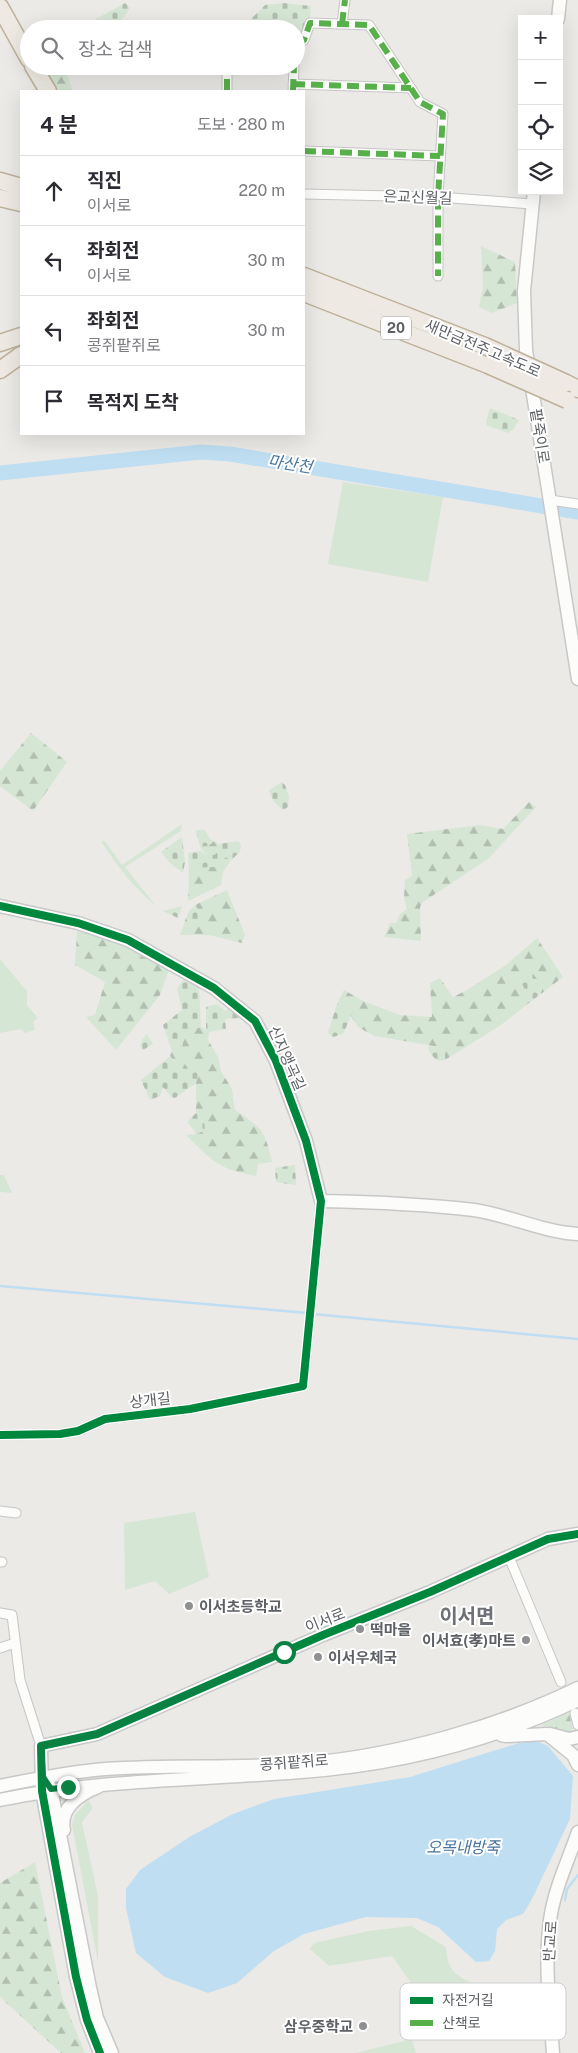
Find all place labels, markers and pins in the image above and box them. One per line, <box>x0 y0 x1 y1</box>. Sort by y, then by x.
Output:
place label: 이서초등학교 <box>199 1598 282 1615</box>
marker: 이서초등학교 <box>183 1600 195 1612</box>
place label: 떡마을 <box>370 1621 412 1638</box>
marker: 떡마을 <box>354 1623 366 1635</box>
place label: 이서효(孝)마트 <box>422 1632 516 1649</box>
marker: 이서효(孝)마트 <box>520 1634 532 1646</box>
place label: 이서우체국 <box>328 1649 397 1666</box>
marker: 이서우체국 <box>312 1651 324 1663</box>
place label: 삼우중학교 <box>284 2018 353 2035</box>
marker: 삼우중학교 <box>357 2020 369 2032</box>

